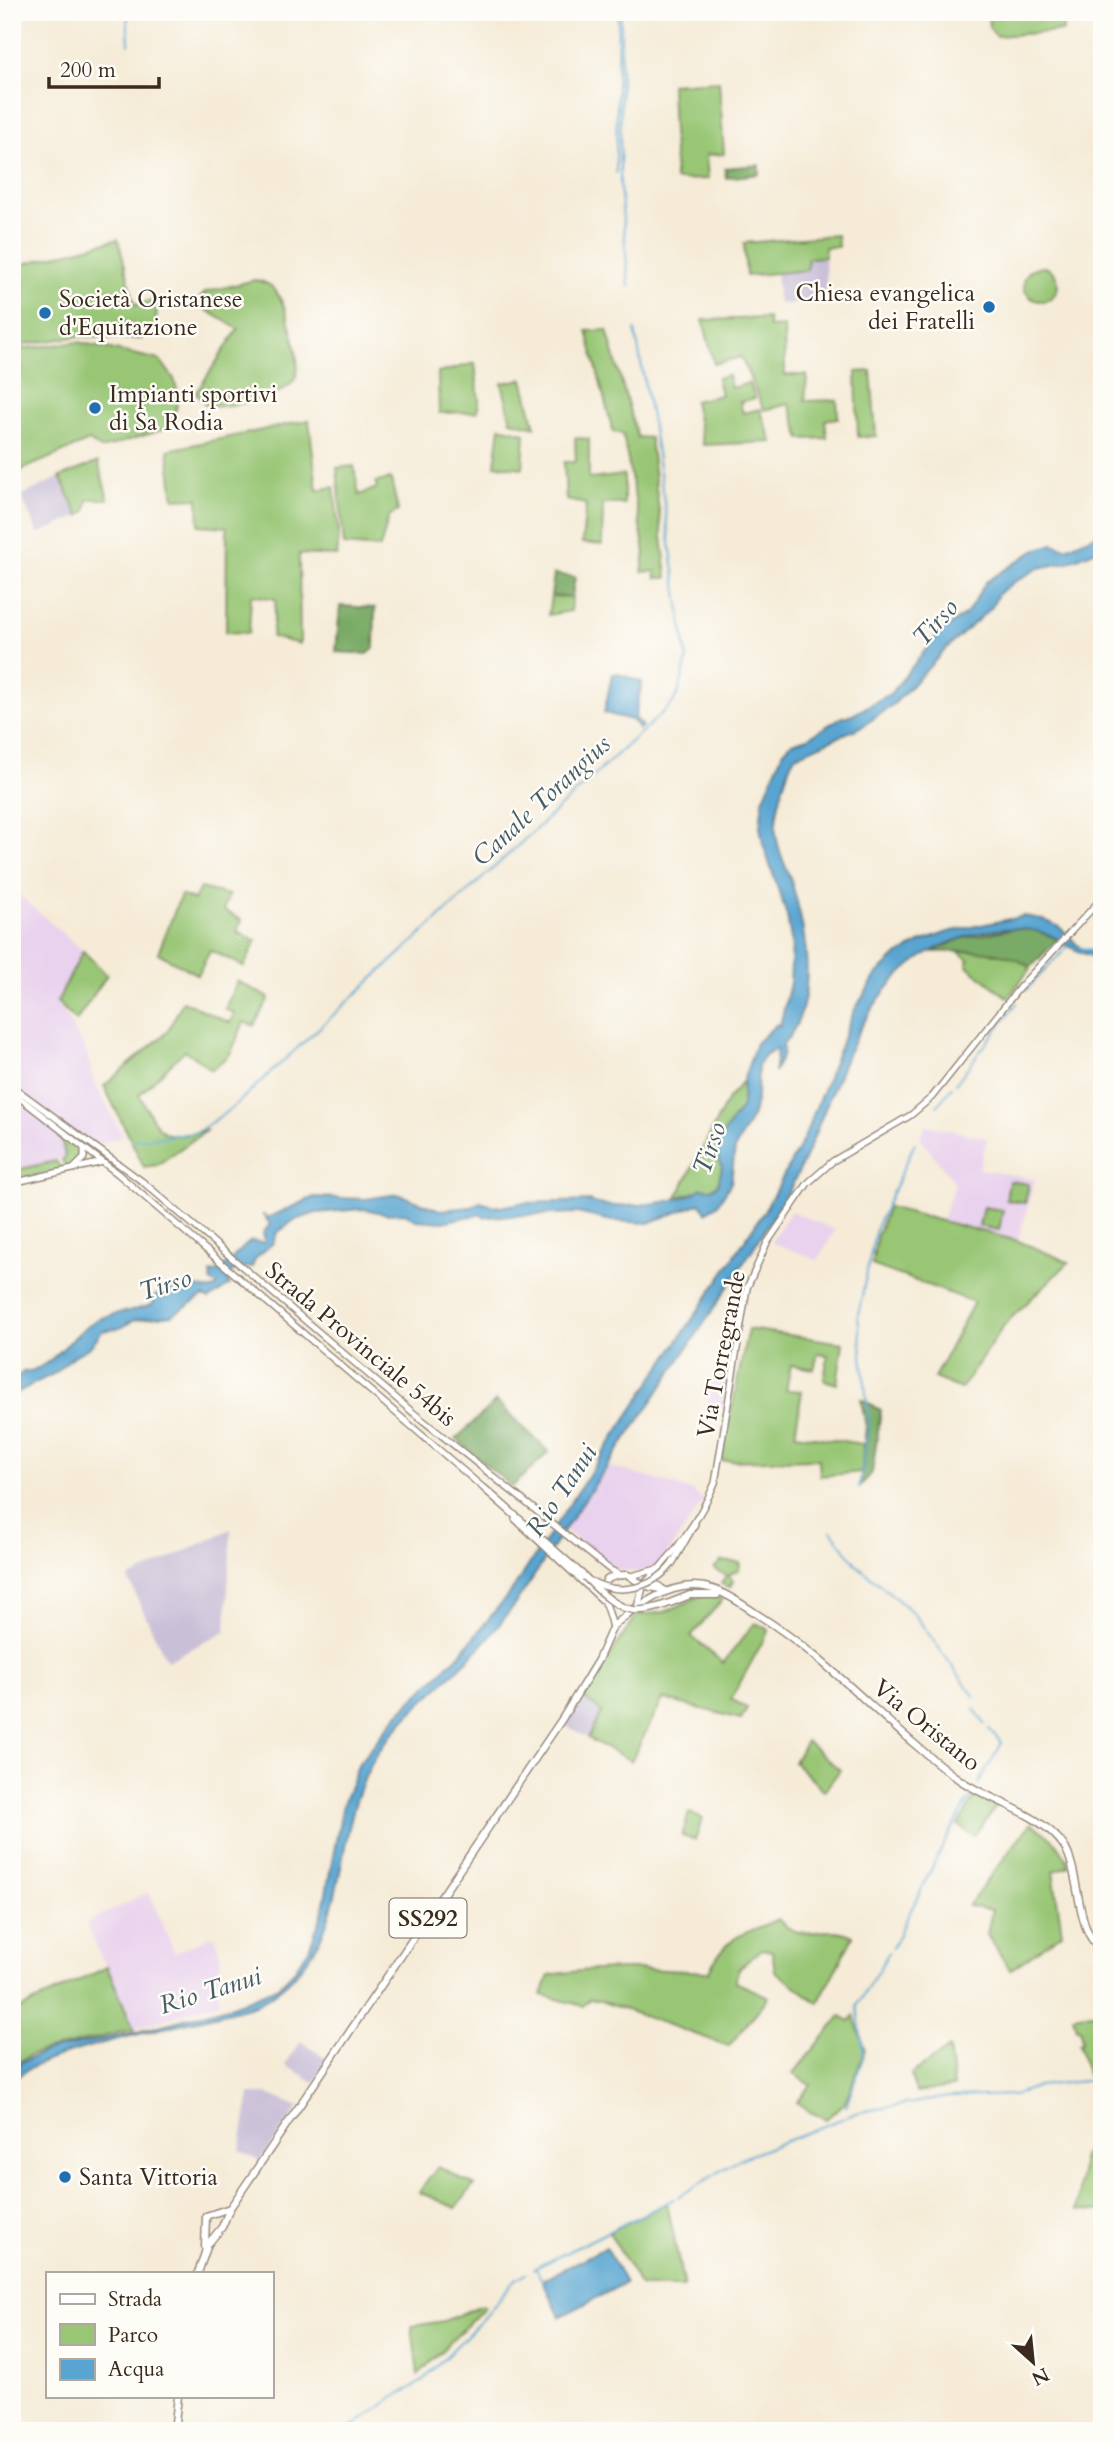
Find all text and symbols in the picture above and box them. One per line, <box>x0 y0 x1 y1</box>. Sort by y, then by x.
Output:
scale bar <box>49 46 159 90</box>
text: 200 m <box>60 56 116 85</box>
place label: Chiesa evangelica dei Fratelli <box>795 277 976 338</box>
place label: Società Oristanese d'Equitazione <box>59 283 243 344</box>
marker: Chiesa evangelica dei Fratelli <box>981 299 997 315</box>
marker: Società Oristanese d'Equitazione <box>37 305 53 321</box>
place label: Impianti sportivi di Sa Rodia <box>109 378 278 439</box>
marker: Impianti sportivi di Sa Rodia <box>87 400 103 416</box>
water label: Tirso <box>905 591 966 654</box>
water label: Canale Torangius <box>464 727 618 874</box>
water label: Tirso <box>684 1117 735 1179</box>
street label: Strada Provinciale 54bis <box>258 1254 463 1434</box>
water label: Tirso <box>135 1260 196 1309</box>
street label: Via Torregrande <box>689 1267 754 1441</box>
water label: Rio Tanui <box>518 1436 606 1544</box>
street label: Via Oristano <box>866 1672 988 1779</box>
road number: SS292 <box>390 1898 466 1938</box>
water label: Rio Tanui <box>155 1958 266 2023</box>
place label: Santa Vittoria <box>79 2161 218 2194</box>
marker: Santa Vittoria <box>57 2169 73 2185</box>
legend <box>46 2272 273 2398</box>
text: Strada <box>108 2285 162 2314</box>
text: Parco <box>108 2321 158 2350</box>
north arrow <box>998 2328 1068 2398</box>
text: Acqua <box>108 2355 164 2384</box>
text: N <box>1027 2361 1054 2392</box>

